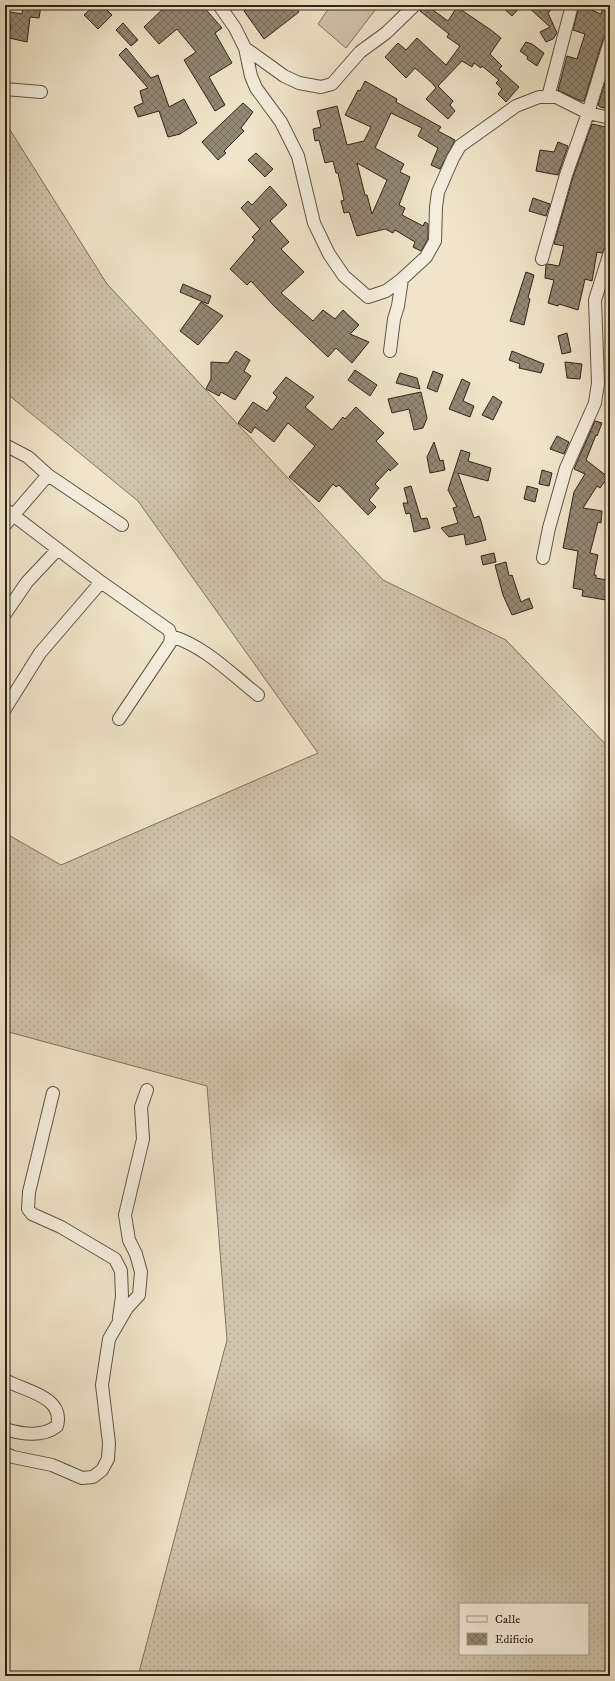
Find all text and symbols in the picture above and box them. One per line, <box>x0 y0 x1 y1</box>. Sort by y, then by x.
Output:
legend <box>459 1603 589 1655</box>
text: Calle <box>495 1612 520 1627</box>
text: Edificio <box>495 1632 534 1647</box>

